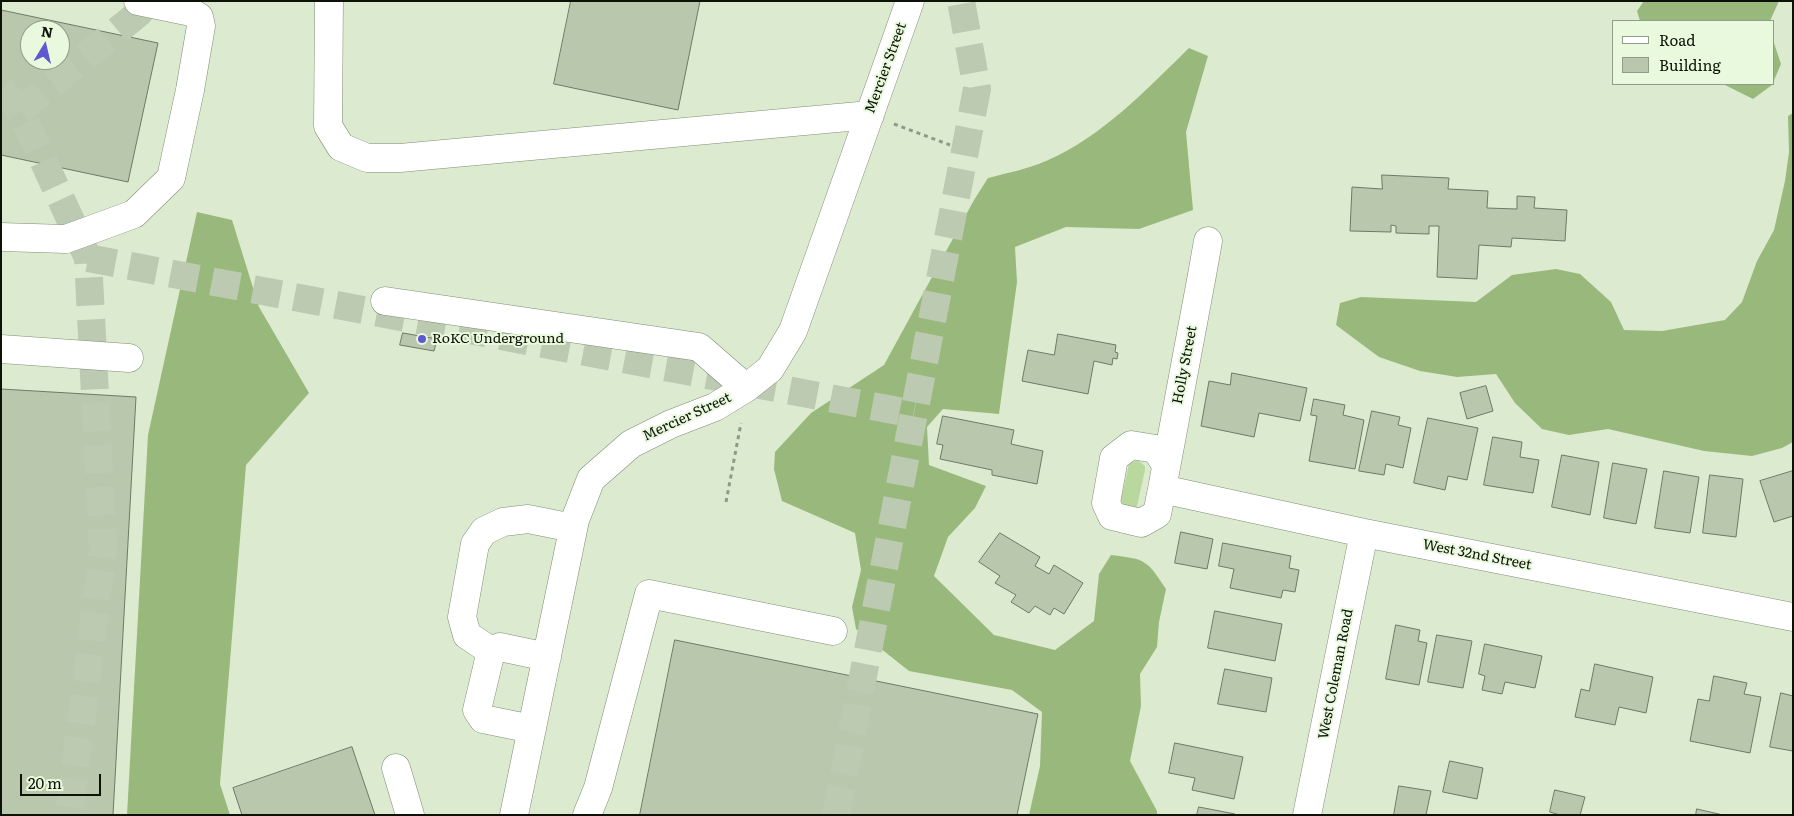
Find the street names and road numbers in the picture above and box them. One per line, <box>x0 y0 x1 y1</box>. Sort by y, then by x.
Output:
street label: Mercier Street <box>862 20 910 116</box>
street label: Holly Street <box>1169 324 1201 406</box>
street label: Mercier Street <box>640 389 734 445</box>
street label: West 32nd Street <box>1421 536 1533 574</box>
street label: West Coleman Road <box>1315 608 1357 740</box>

